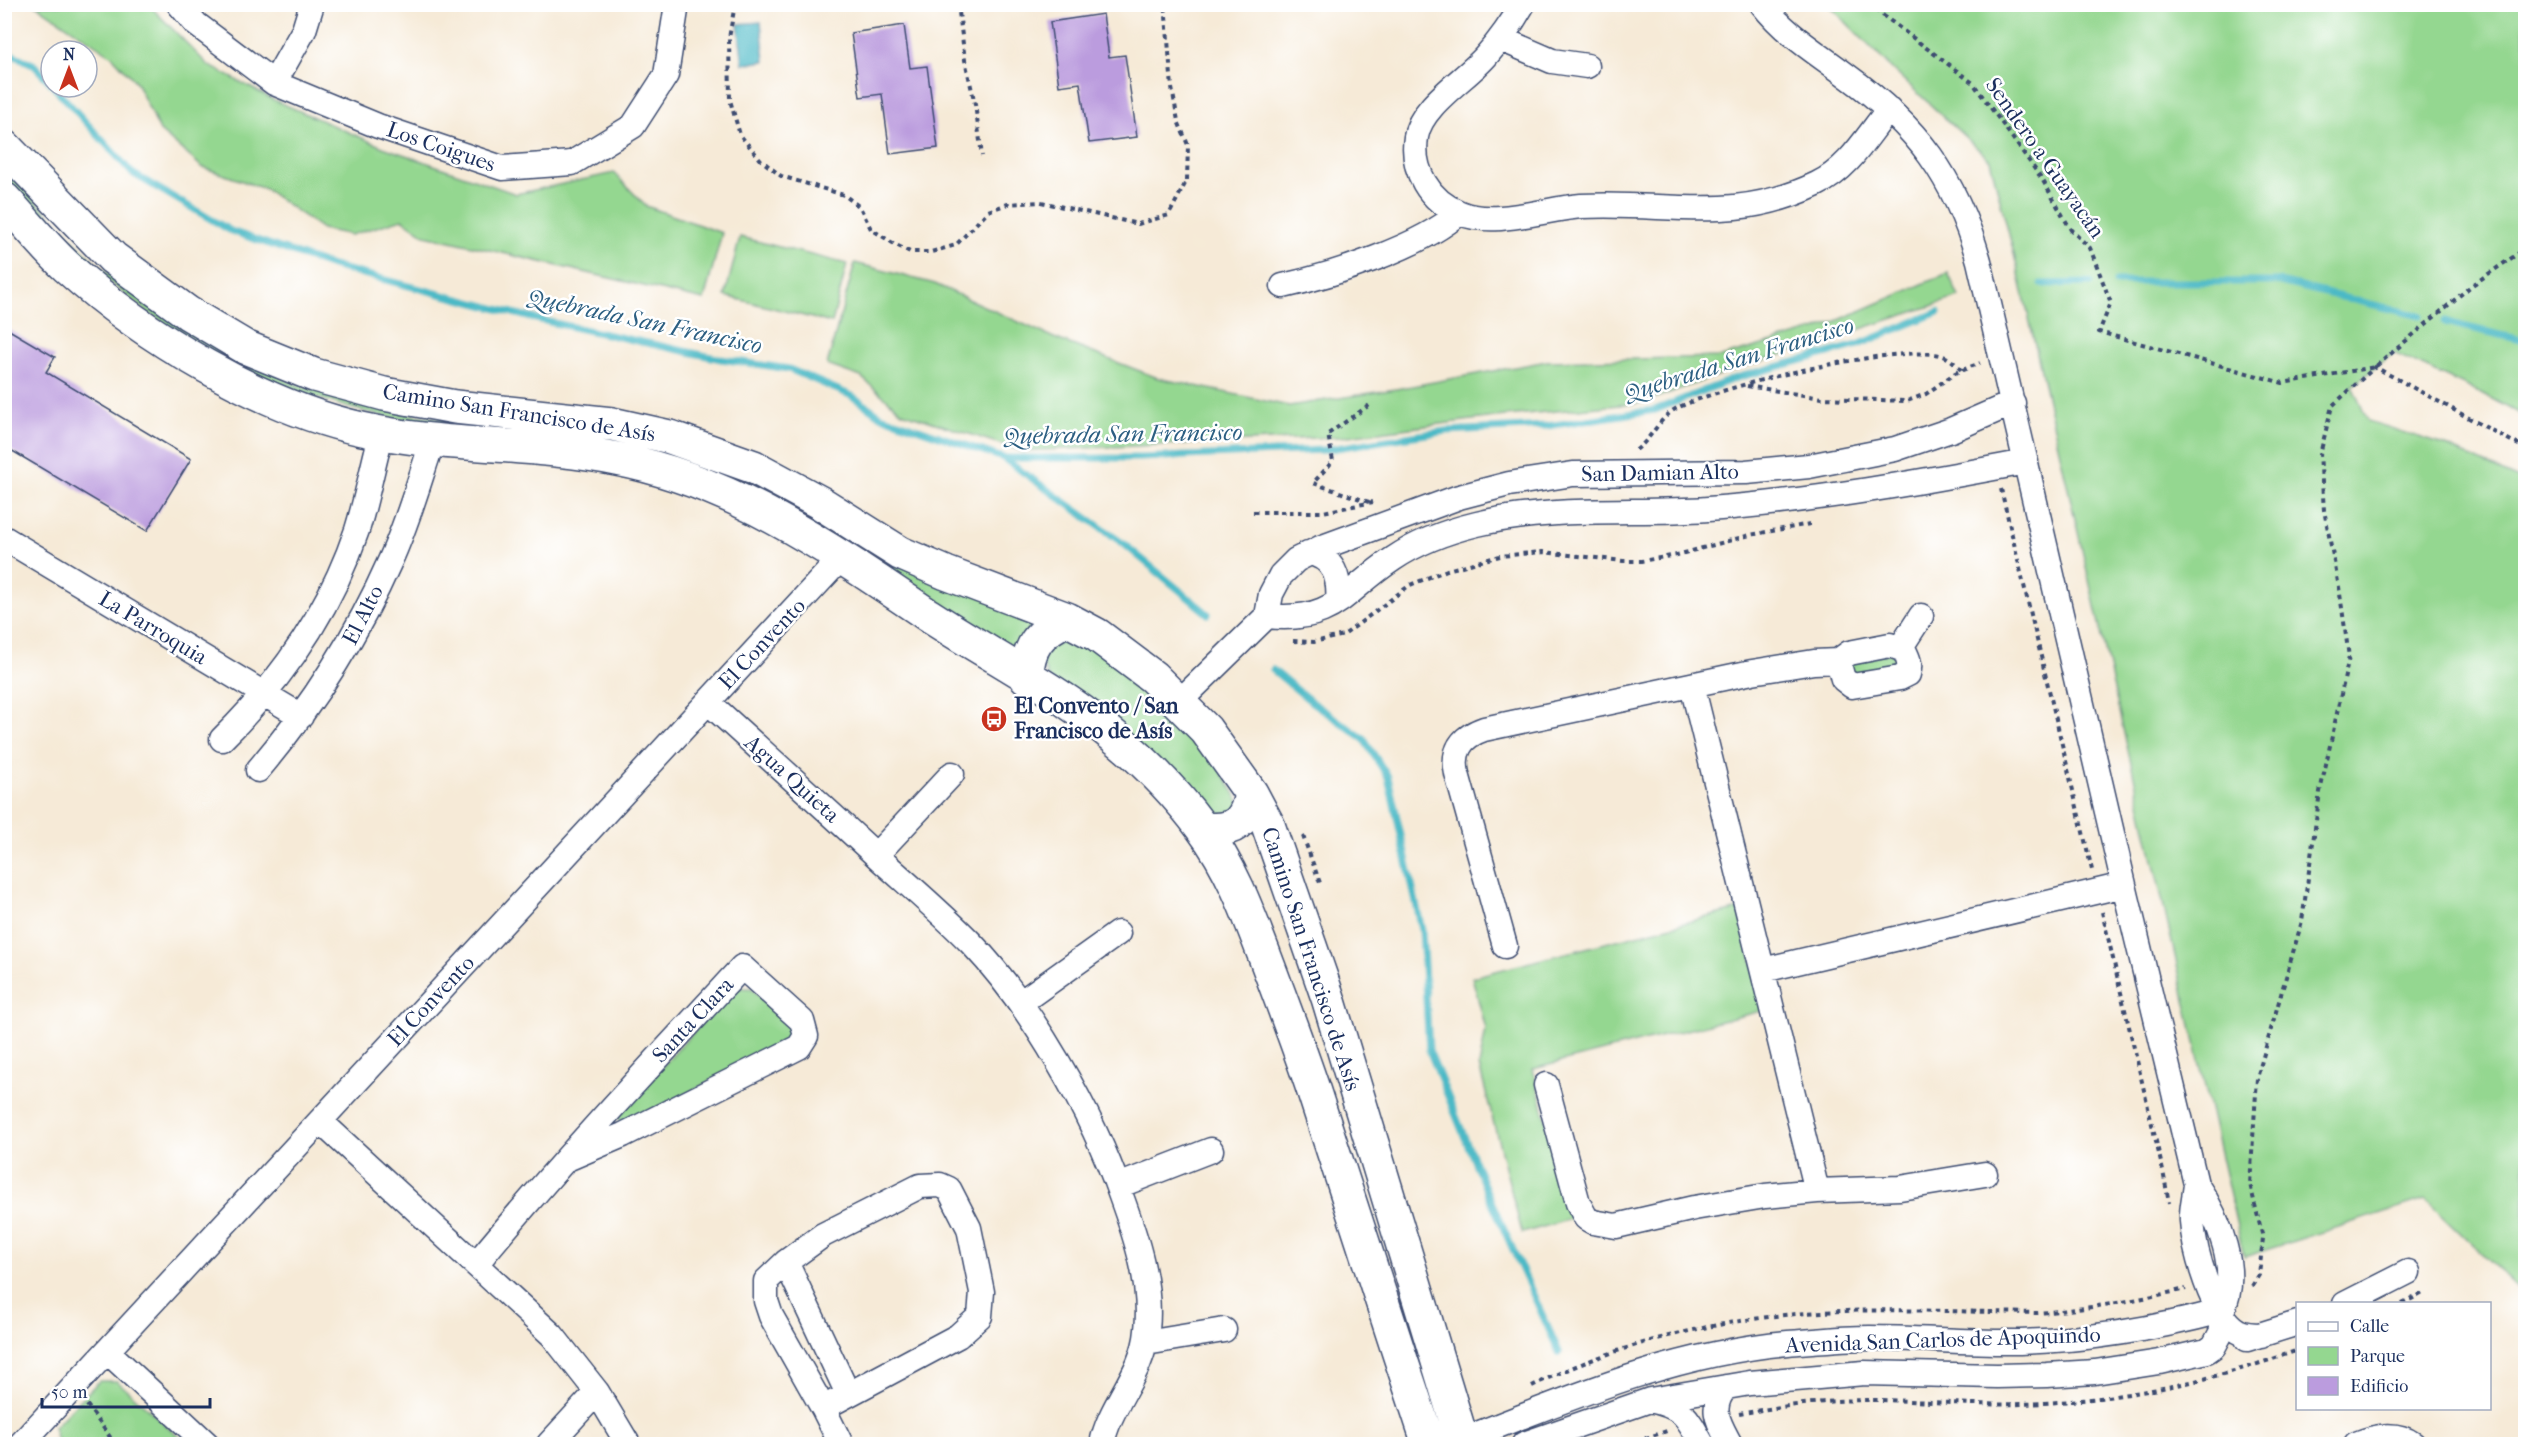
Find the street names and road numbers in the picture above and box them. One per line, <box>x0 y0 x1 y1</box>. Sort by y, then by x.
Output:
street label: Sendero a Guayacán <box>1980 73 2110 243</box>
street label: Los Coigues <box>383 116 499 178</box>
street label: Camino San Francisco de Asís <box>381 379 657 447</box>
street label: San Damian Alto <box>1581 459 1739 487</box>
street label: El Alto <box>337 581 389 649</box>
street label: La Parroquia <box>94 586 213 671</box>
street label: El Convento <box>713 593 811 695</box>
street label: Agua Quieta <box>739 729 845 829</box>
street label: Camino San Francisco de Asís <box>1256 824 1366 1094</box>
street label: El Convento <box>382 950 480 1052</box>
street label: Santa Clara <box>647 971 740 1068</box>
street label: Avenida San Carlos de Apoquindo <box>1784 1322 2101 1359</box>

